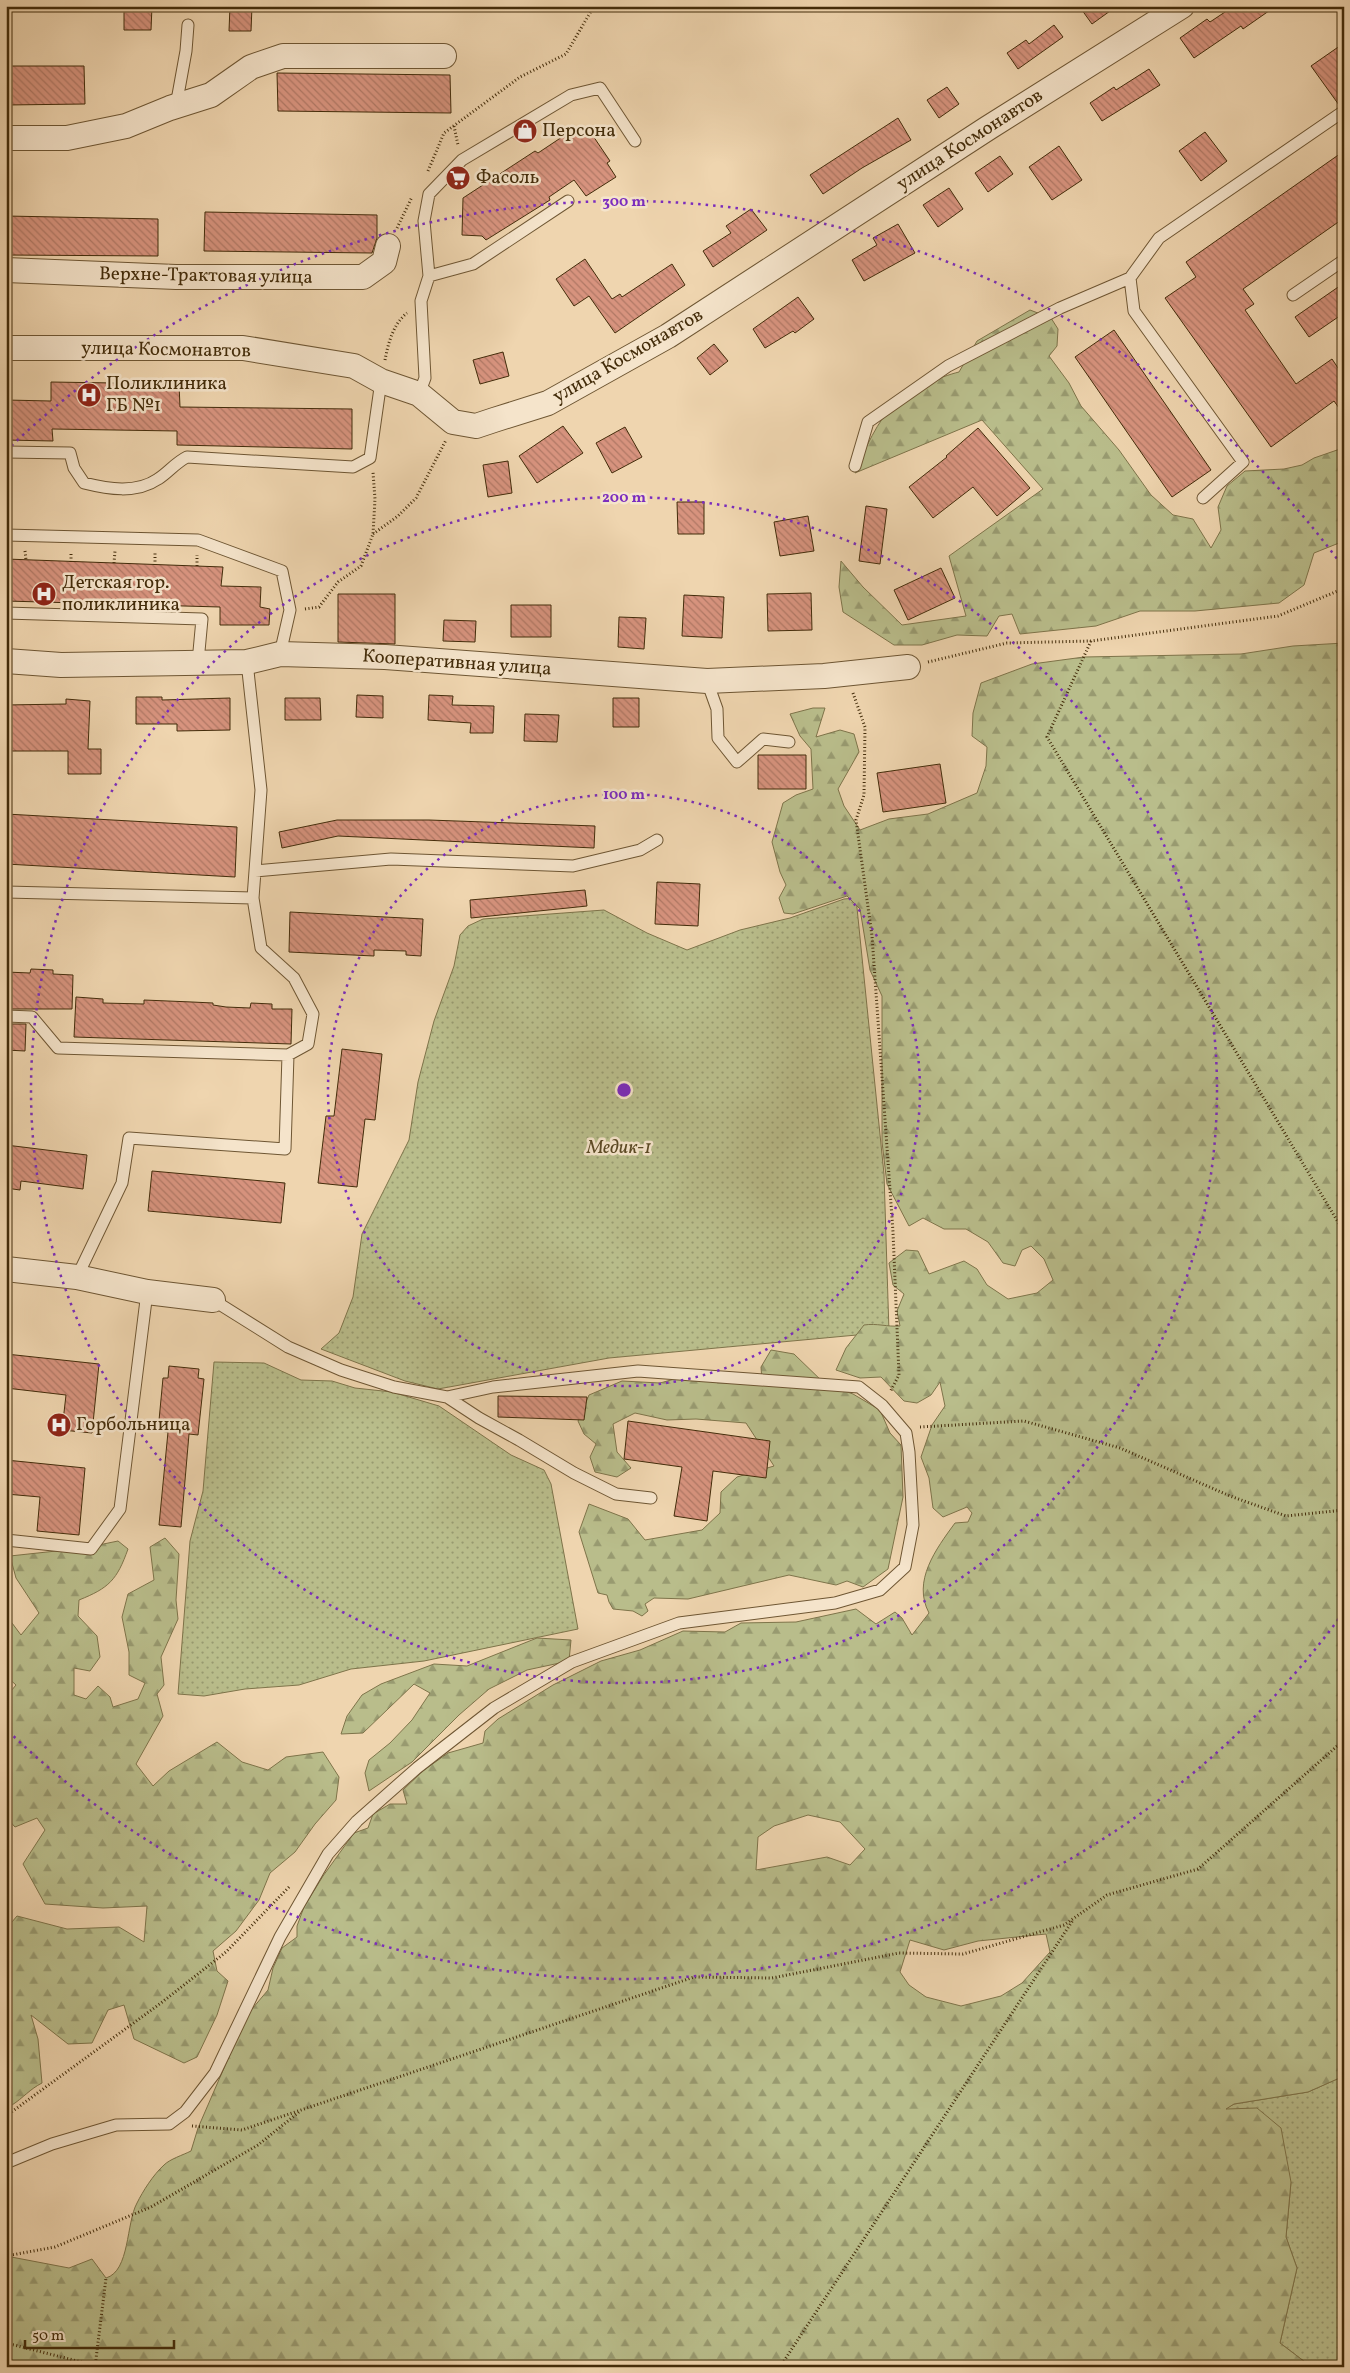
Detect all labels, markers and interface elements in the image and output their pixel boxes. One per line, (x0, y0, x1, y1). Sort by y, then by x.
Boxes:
street label: улица Космонавтов (892, 83, 1048, 197)
shop icon: Персона (512, 118, 538, 144)
place label: Персона (542, 118, 616, 144)
supermarket icon: Фасоль (445, 165, 471, 191)
place label: Фасоль (476, 165, 539, 191)
text: 300 m (602, 192, 646, 213)
street label: Верхне-Трактовая улица (99, 261, 313, 291)
street label: улица Космонавтов (548, 302, 708, 410)
street label: улица Космонавтов (81, 336, 251, 364)
place label: Поликлиника ГБ №1 (106, 371, 227, 419)
hospital icon: Поликлиника ГБ №1 (76, 382, 102, 408)
text: 200 m (602, 488, 646, 509)
place label: Детская гор. поликлиника (62, 570, 180, 618)
hospital icon: Детская гор. поликлиника (31, 581, 57, 607)
street label: Кооперативная улица (361, 643, 553, 683)
text: 100 m (603, 785, 646, 806)
centre of rings (615, 1081, 633, 1099)
park label: Медик-1 (586, 1135, 651, 1161)
hospital icon: Горбольница (46, 1412, 72, 1438)
place label: Горбольница (76, 1412, 190, 1438)
scale bar (25, 2318, 174, 2350)
text: 50 m (32, 2326, 64, 2347)

